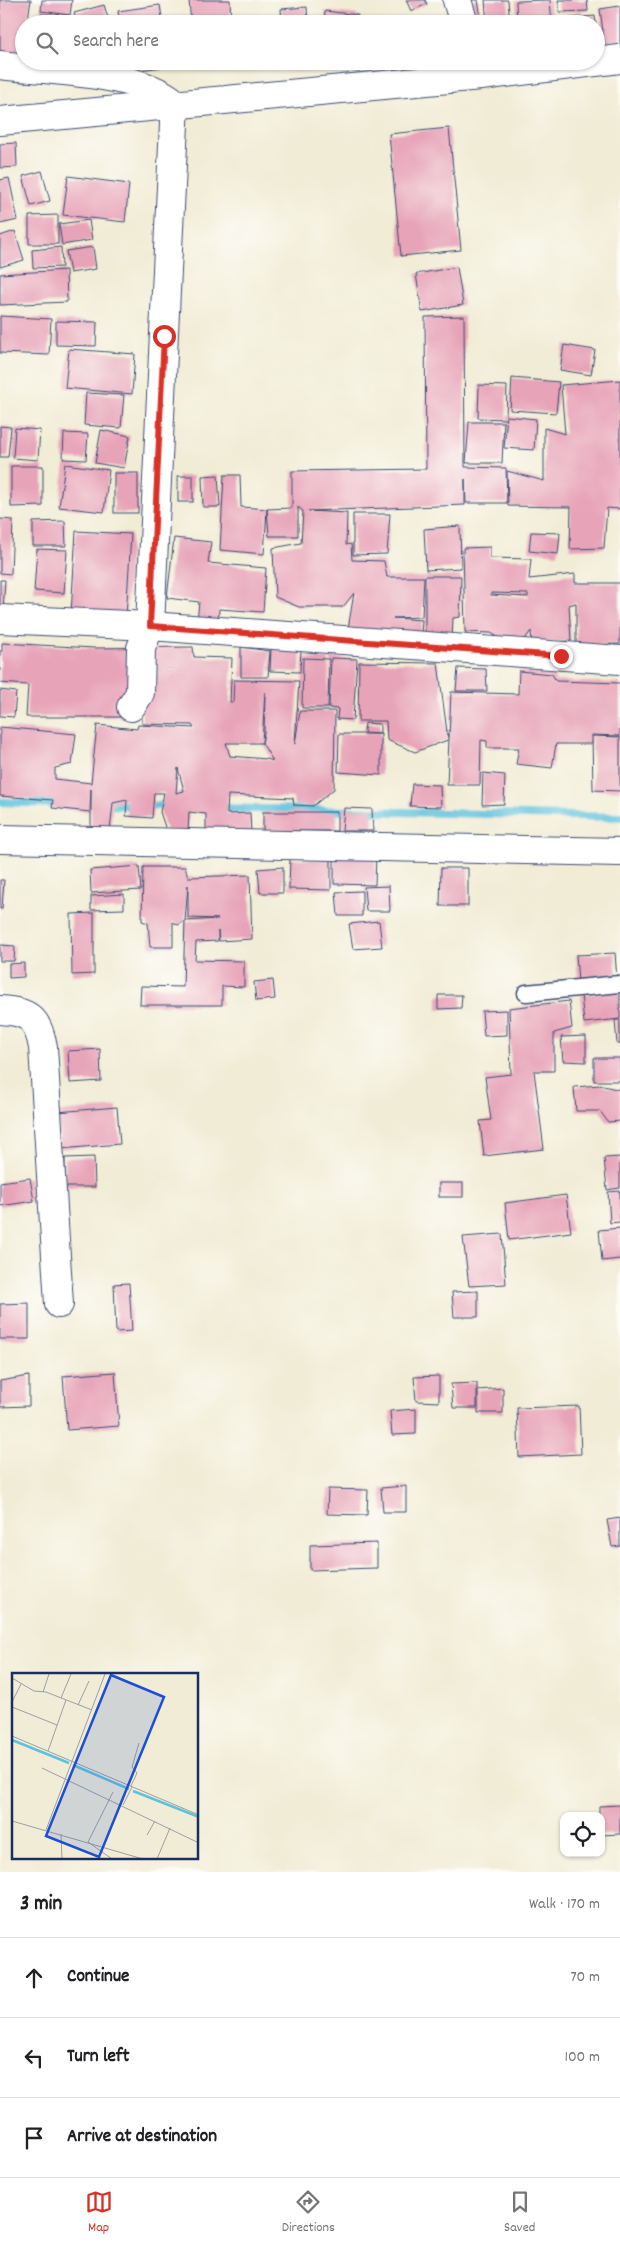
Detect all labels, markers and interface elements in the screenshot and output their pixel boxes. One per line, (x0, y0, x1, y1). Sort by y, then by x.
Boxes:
search box (15, 15, 605, 70)
icon: search (33, 29, 61, 57)
text: Search here (73, 29, 159, 56)
route start (153, 325, 176, 348)
route end (550, 645, 573, 668)
inset map (12, 1673, 199, 1860)
map controls (560, 1812, 605, 1857)
button: locate (560, 1812, 605, 1857)
text: 3 min (20, 1890, 62, 1920)
text: Walk · 170 m (529, 1893, 600, 1916)
icon: ahead (20, 1964, 48, 1992)
text: Continue (67, 1964, 129, 1991)
text: 70 m (570, 1966, 600, 1989)
icon: left (20, 2044, 48, 2072)
text: Turn left (67, 2044, 130, 2071)
text: 100 m (564, 2046, 600, 2069)
icon: arrive (20, 2124, 48, 2152)
text: Arrive at destination (67, 2124, 217, 2151)
tab: Map (85, 2188, 113, 2238)
tab: Directions (282, 2188, 335, 2238)
tab: Saved (504, 2188, 535, 2238)

